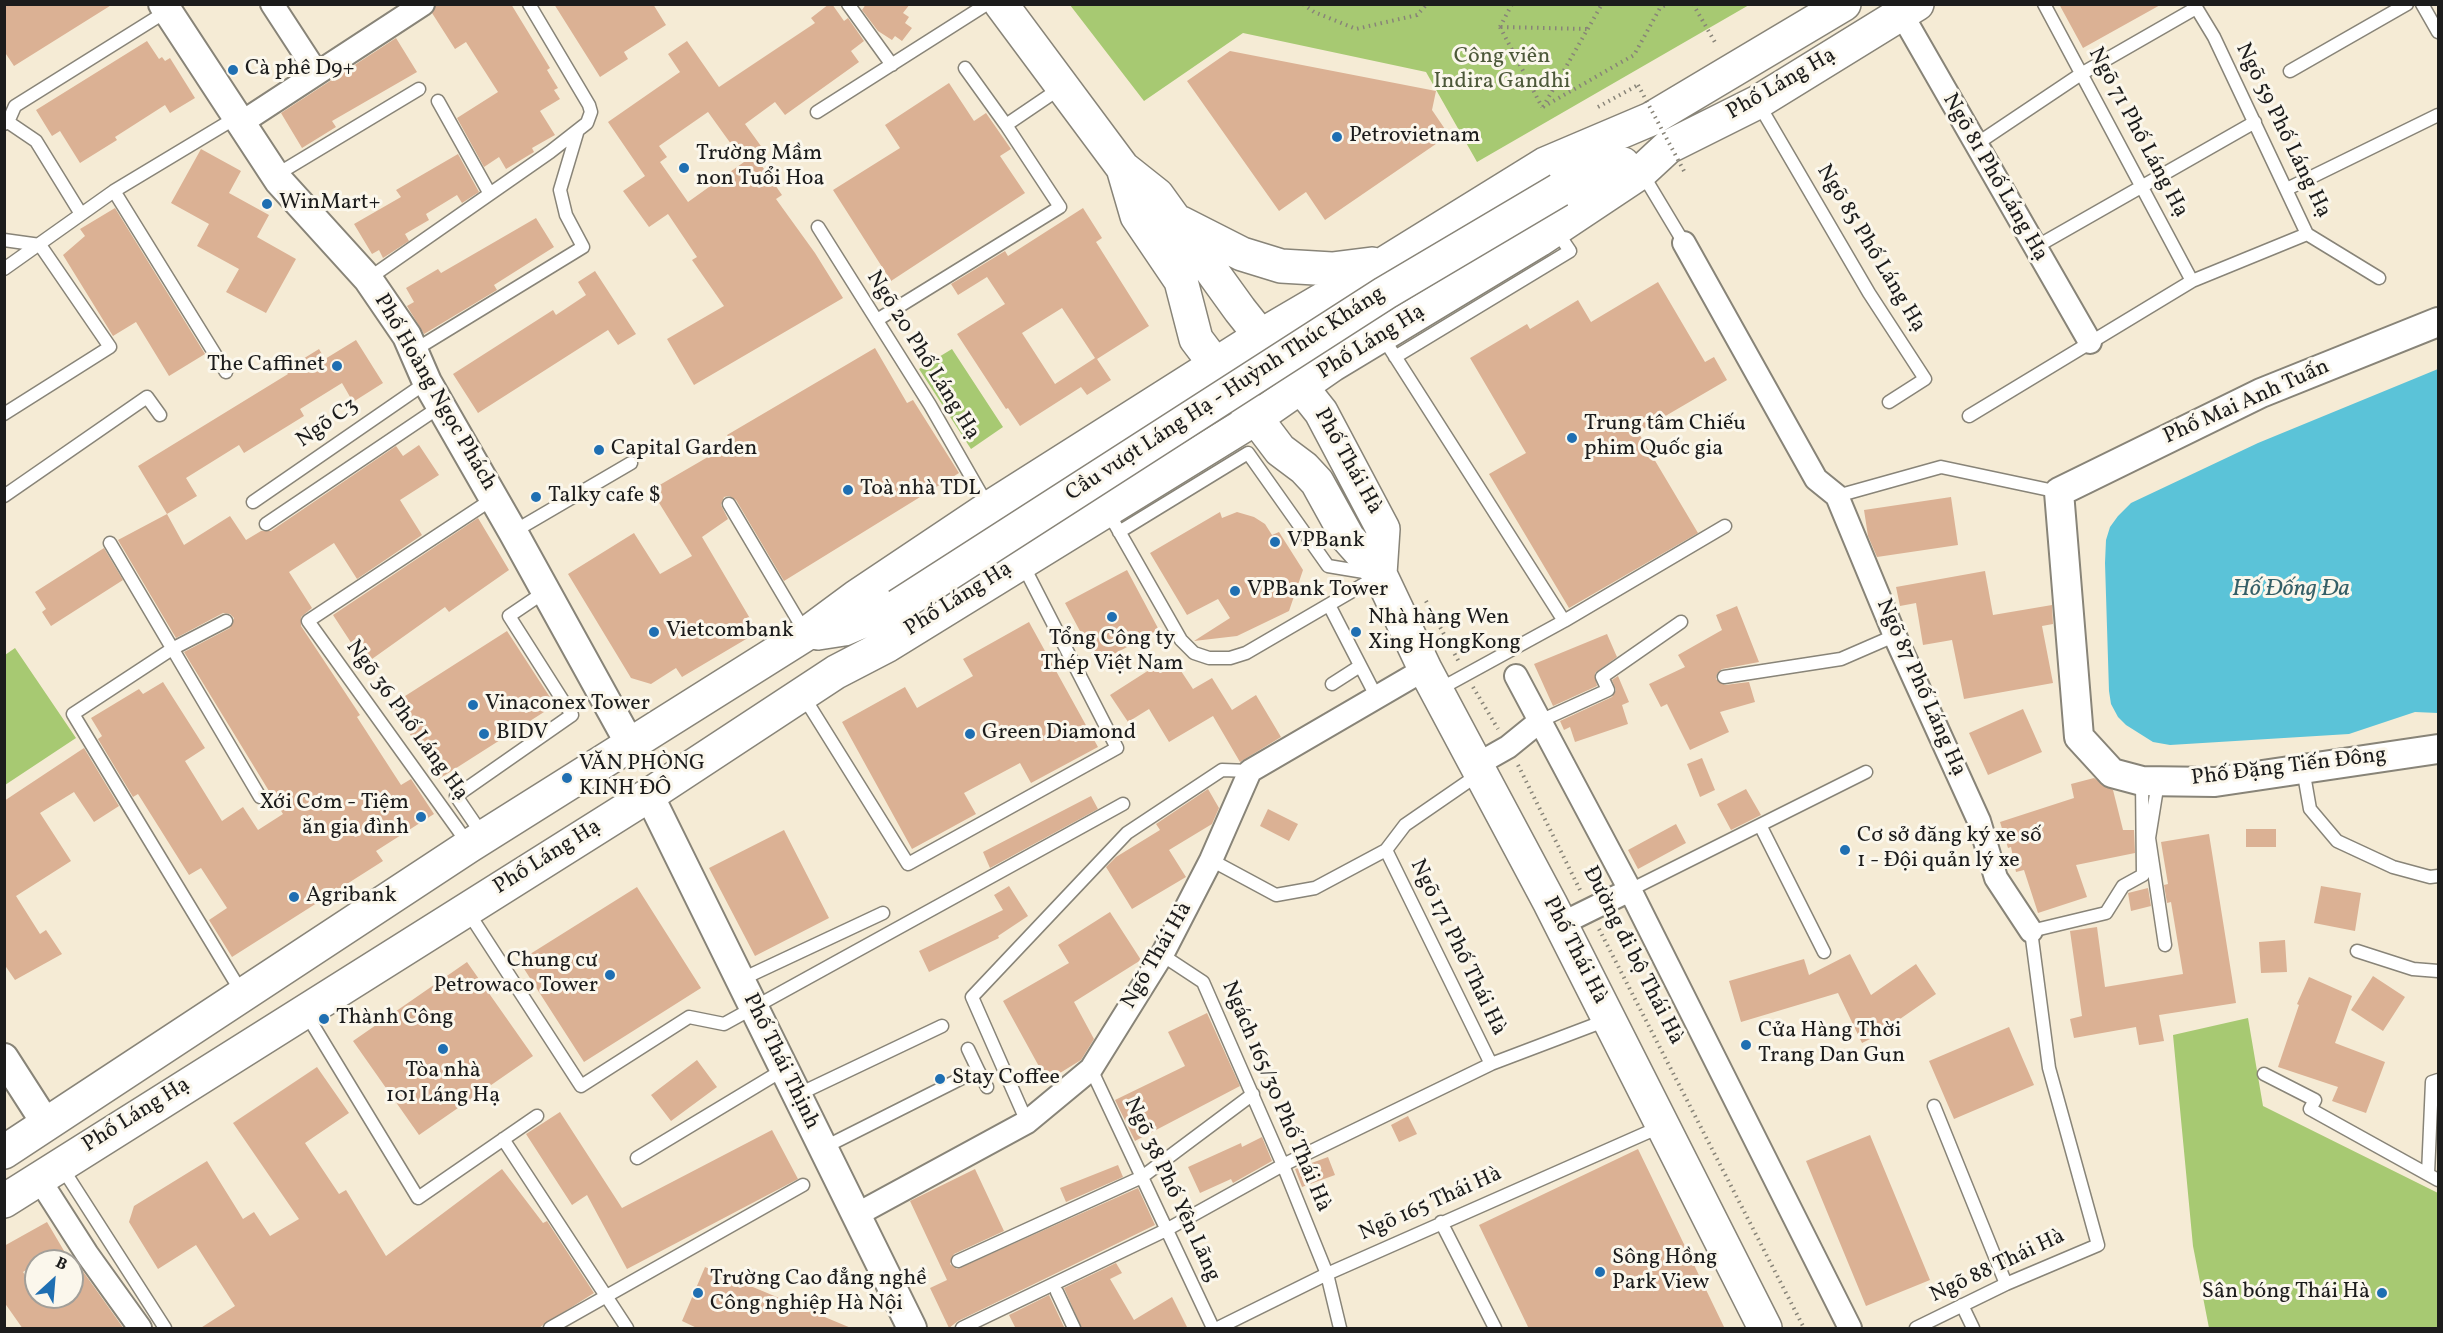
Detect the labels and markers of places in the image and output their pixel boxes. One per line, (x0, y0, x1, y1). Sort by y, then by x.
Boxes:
place label: Cà phê D9+ (245, 57, 355, 83)
marker: Cà phê D9+ (226, 63, 240, 77)
place label: Petrovietnam (1349, 124, 1480, 150)
marker: Petrovietnam (1330, 130, 1344, 144)
place label: Trường Mầm non Tuổi Hoa (696, 142, 825, 194)
marker: Trường Mầm non Tuổi Hoa (677, 161, 691, 175)
place label: WinMart+ (279, 191, 381, 217)
marker: WinMart+ (260, 197, 274, 211)
place label: The Caffinet (207, 353, 325, 379)
marker: The Caffinet (330, 359, 344, 373)
place label: Trung tâm Chiếu phim Quốc gia (1584, 412, 1746, 464)
marker: Trung tâm Chiếu phim Quốc gia (1565, 431, 1579, 445)
place label: Capital Garden (611, 437, 757, 463)
marker: Capital Garden (592, 443, 606, 457)
place label: Toà nhà TDL (860, 477, 981, 503)
marker: Toà nhà TDL (841, 483, 855, 497)
place label: Talky cafe $ (548, 484, 661, 510)
marker: Talky cafe $ (529, 490, 543, 504)
place label: VPBank (1287, 529, 1365, 555)
marker: VPBank (1268, 535, 1282, 549)
place label: VPBank Tower (1247, 578, 1388, 604)
marker: VPBank Tower (1228, 584, 1242, 598)
place label: Nhà hàng Wen Xing HongKong (1368, 606, 1521, 658)
marker: Tổng Công ty Thép Việt Nam (1105, 610, 1119, 624)
place label: Vietcombank (666, 619, 794, 645)
marker: Vietcombank (647, 625, 661, 639)
marker: Nhà hàng Wen Xing HongKong (1349, 625, 1363, 639)
place label: Tổng Công ty Thép Việt Nam (1041, 627, 1183, 678)
place label: Vinaconex Tower (485, 692, 650, 718)
marker: Vinaconex Tower (466, 698, 480, 712)
place label: BIDV (496, 721, 548, 747)
place label: Green Diamond (982, 721, 1136, 747)
marker: BIDV (477, 727, 491, 741)
marker: Green Diamond (963, 727, 977, 741)
place label: VĂN PHÒNG KINH ĐÔ (579, 752, 705, 804)
marker: VĂN PHÒNG KINH ĐÔ (560, 771, 574, 785)
place label: Xới Cơm - Tiệm ăn gia đình (260, 791, 409, 842)
marker: Xới Cơm - Tiệm ăn gia đình (414, 810, 428, 824)
place label: Cơ sở đăng ký xe số 1 - Đội quản lý xe (1857, 824, 2042, 876)
marker: Cơ sở đăng ký xe số 1 - Đội quản lý xe (1838, 843, 1852, 857)
place label: Agribank (306, 884, 397, 910)
marker: Agribank (287, 890, 301, 904)
place label: Chung cư Petrowaco Tower (434, 949, 598, 1000)
marker: Chung cư Petrowaco Tower (603, 968, 617, 982)
place label: Thành Công (336, 1006, 454, 1032)
marker: Thành Công (317, 1012, 331, 1026)
place label: Cửa Hàng Thời Trang Dan Gun (1758, 1019, 1905, 1070)
marker: Cửa Hàng Thời Trang Dan Gun (1739, 1038, 1753, 1052)
marker: Tòa nhà 101 Láng Hạ (436, 1042, 450, 1056)
place label: Tòa nhà 101 Láng Hạ (386, 1059, 500, 1110)
place label: Stay Coffee (952, 1066, 1060, 1092)
marker: Stay Coffee (933, 1072, 947, 1086)
place label: Sông Hồng Park View (1612, 1246, 1717, 1298)
marker: Sông Hồng Park View (1593, 1265, 1607, 1279)
place label: Trường Cao đẳng nghề Công nghiệp Hà Nội (710, 1267, 927, 1318)
place label: Sân bóng Thái Hà (2202, 1280, 2370, 1306)
marker: Trường Cao đẳng nghề Công nghiệp Hà Nội (691, 1286, 705, 1300)
marker: Sân bóng Thái Hà (2375, 1286, 2389, 1300)

